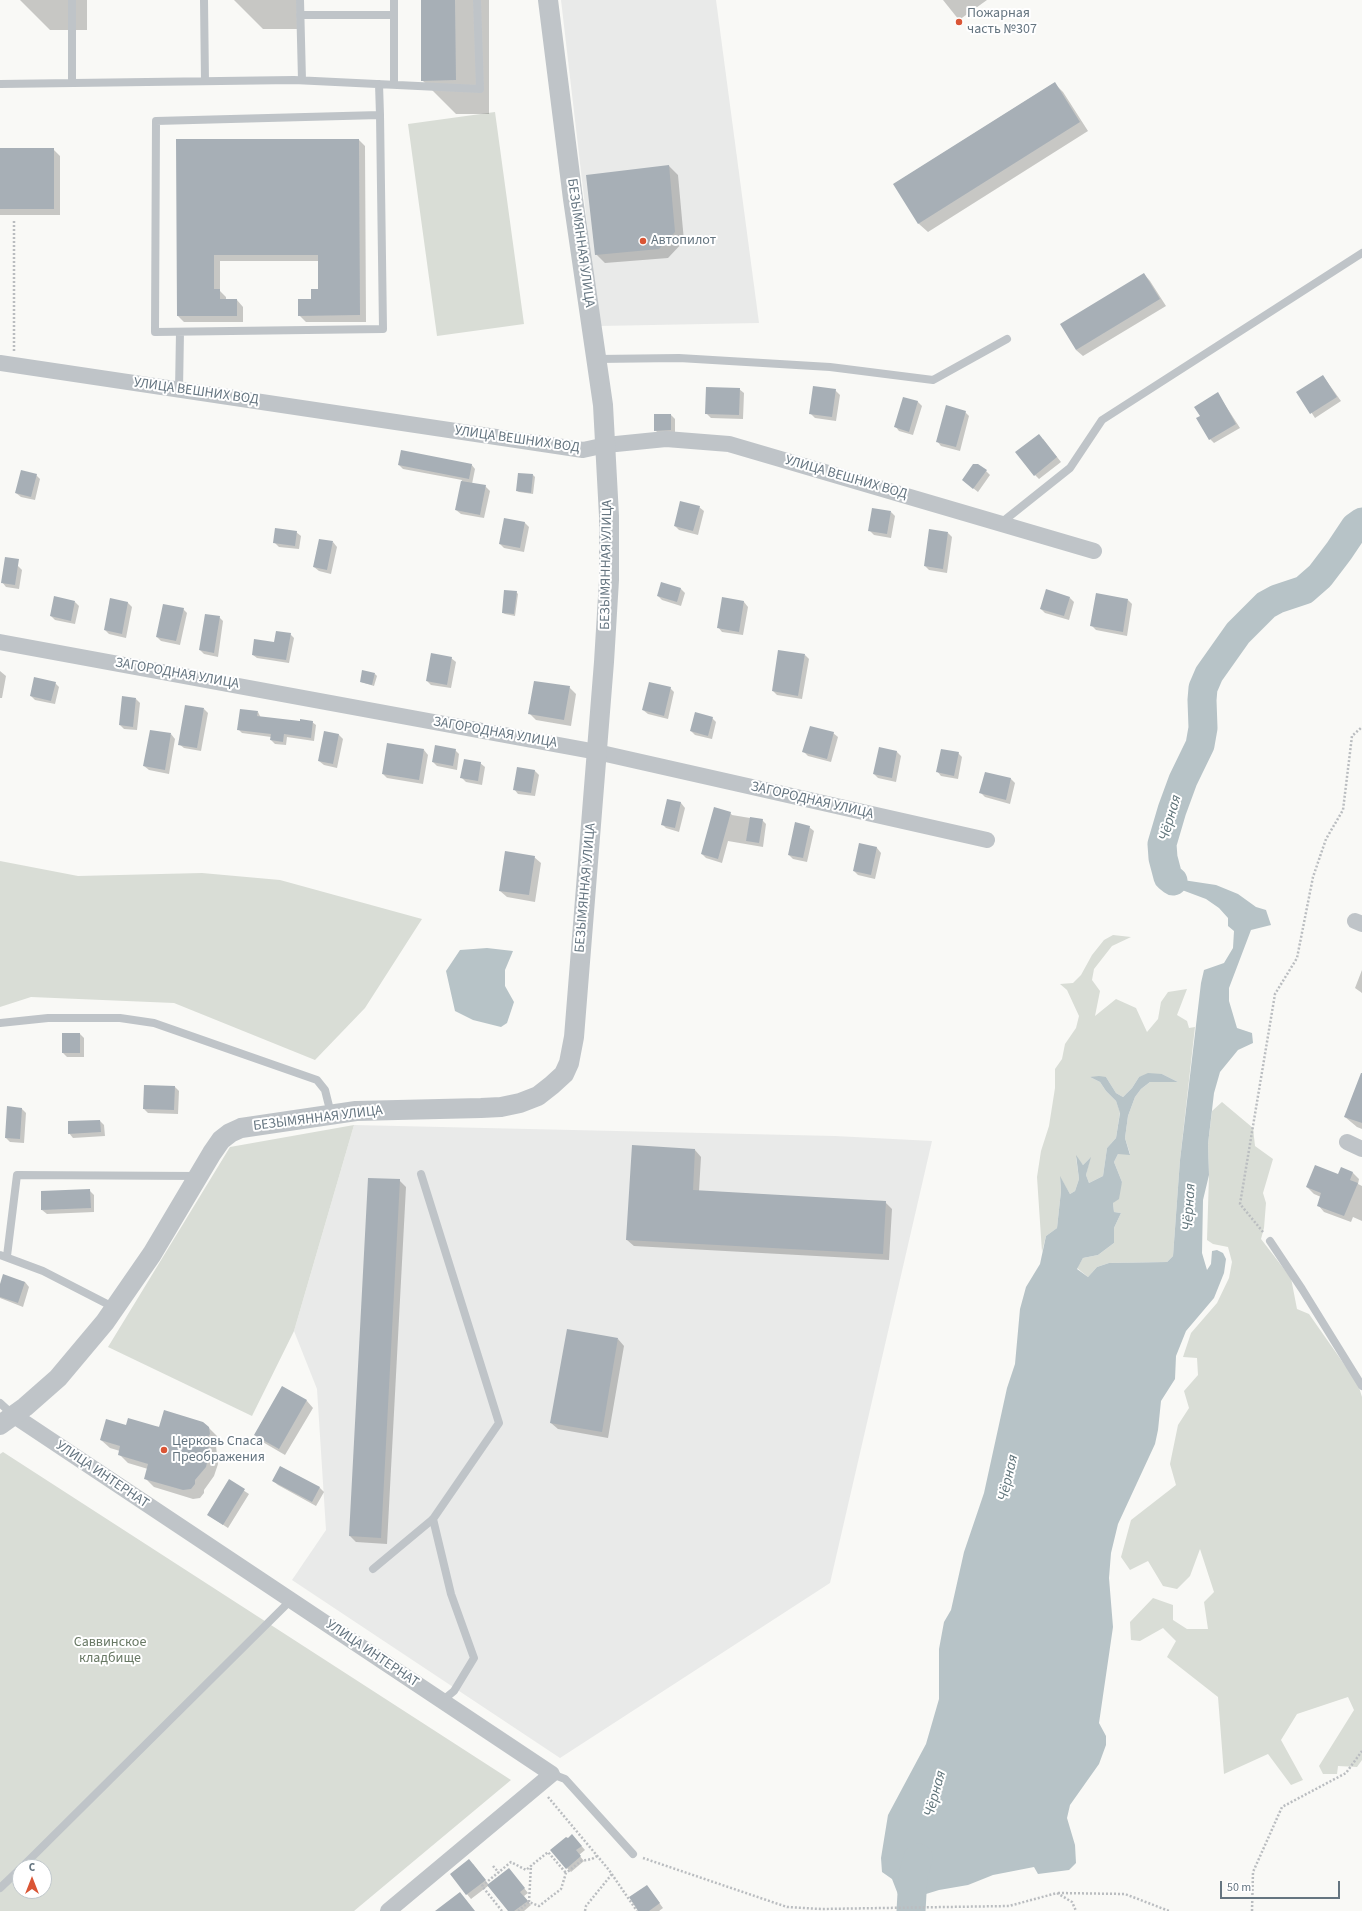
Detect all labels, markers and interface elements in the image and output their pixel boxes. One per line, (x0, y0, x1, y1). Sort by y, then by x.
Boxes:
place label: Пожарная часть №307 (967, 6, 1037, 38)
marker: Пожарная часть №307 (954, 17, 964, 27)
street label: БЕЗЫМЯННАЯ УЛИЦА (563, 177, 597, 309)
place label: Автопилот (651, 233, 716, 249)
marker: Автопилот (638, 236, 648, 246)
street label: УЛИЦА ВЕШНИХ ВОД (132, 375, 260, 409)
street label: УЛИЦА ВЕШНИХ ВОД (453, 423, 581, 457)
street label: УЛИЦА ВЕШНИХ ВОД (783, 453, 909, 503)
street label: БЕЗЫМЯННАЯ УЛИЦА (597, 500, 617, 630)
street label: ЗАГОРОДНАЯ УЛИЦА (114, 655, 240, 693)
street label: ЗАГОРОДНАЯ УЛИЦА (432, 714, 558, 752)
street label: ЗАГОРОДНАЯ УЛИЦА (749, 779, 875, 823)
water label: Чёрная (1156, 793, 1186, 843)
street label: БЕЗЫМЯННАЯ УЛИЦА (572, 822, 600, 954)
street label: БЕЗЫМЯННАЯ УЛИЦА (252, 1103, 384, 1135)
water label: Чёрная (1180, 1183, 1200, 1231)
place label: Церковь Спаса Преображения (172, 1434, 265, 1466)
street label: УЛИЦА ИНТЕРНАТ (52, 1438, 152, 1512)
marker: Церковь Спаса Преображения (159, 1445, 169, 1455)
water label: Чёрная (995, 1453, 1023, 1503)
street label: УЛИЦА ИНТЕРНАТ (322, 1617, 422, 1691)
park label: Саввинское кладбище (74, 1635, 146, 1668)
water label: Чёрная (921, 1769, 951, 1819)
north arrow (12, 1859, 52, 1899)
text: С (29, 1860, 35, 1875)
scale bar (1222, 1873, 1342, 1899)
text: 50 m (1227, 1879, 1251, 1896)

